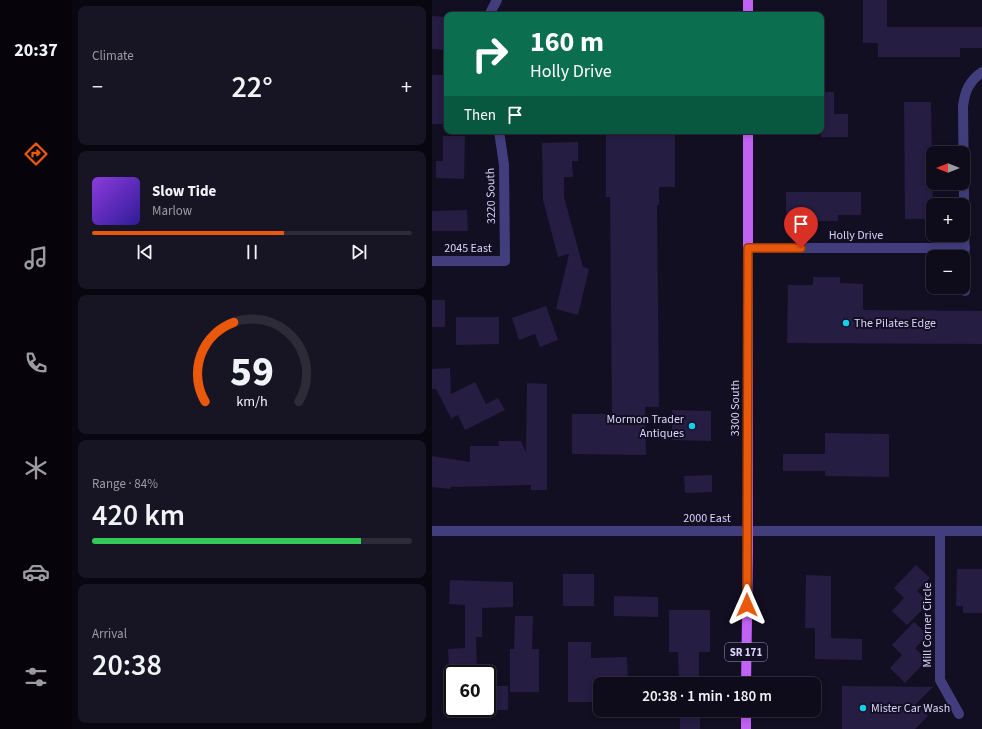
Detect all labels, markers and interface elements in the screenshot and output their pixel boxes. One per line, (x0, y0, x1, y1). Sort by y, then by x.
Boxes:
text: 160 m (530, 22, 604, 62)
icon: right (464, 28, 516, 80)
text: 20:37 (14, 38, 58, 63)
text: Climate (92, 47, 134, 65)
text: Holly Drive (530, 59, 612, 84)
text: 22° (231, 66, 273, 109)
text: − (92, 71, 103, 103)
text: + (401, 71, 412, 103)
icon: arrive (504, 104, 526, 126)
text: Then (464, 105, 496, 126)
icon: directions (22, 140, 50, 168)
north arrow (926, 146, 970, 190)
map controls (926, 146, 970, 294)
street label: 3220 South (482, 168, 500, 224)
text: Slow Tide (152, 181, 216, 202)
button: + (926, 198, 970, 242)
text: Marlow (152, 202, 192, 220)
pin (784, 207, 818, 248)
icon: arrive (790, 213, 812, 235)
street label: Holly Drive (829, 227, 883, 244)
street label: 2045 East (444, 240, 492, 257)
icon: previous (134, 241, 156, 263)
icon: pause (241, 241, 263, 263)
icon: next (348, 241, 370, 263)
icon: music (22, 244, 50, 272)
button: − (926, 250, 970, 294)
place label: The Pilates Edge (854, 315, 936, 332)
marker: The Pilates Edge (841, 318, 851, 328)
text: 59 (230, 342, 274, 402)
icon: phone (22, 349, 50, 377)
street label: 3300 South (727, 380, 744, 436)
text: km/h (236, 391, 268, 412)
place label: Mormon Trader Antiques (607, 411, 685, 442)
marker: Mormon Trader Antiques (687, 421, 697, 431)
icon: climate (22, 454, 50, 482)
text: Range · 84% (92, 475, 158, 493)
text: 420 km (92, 494, 185, 537)
street label: 2000 East (683, 510, 731, 527)
icon: car (22, 558, 50, 586)
street label: Mill Corner Circle (919, 582, 936, 668)
position arrow (726, 584, 768, 626)
text: Arrival (92, 625, 127, 643)
road number: SR 171 (725, 643, 767, 661)
text: 20:38 (92, 644, 162, 687)
icon: filters (22, 663, 50, 691)
speed limit sign: 60 (444, 665, 496, 717)
text: 20:38 · 1 min · 180 m (642, 686, 772, 707)
place label: Mister Car Wash (871, 700, 950, 717)
marker: Mister Car Wash (858, 703, 868, 713)

